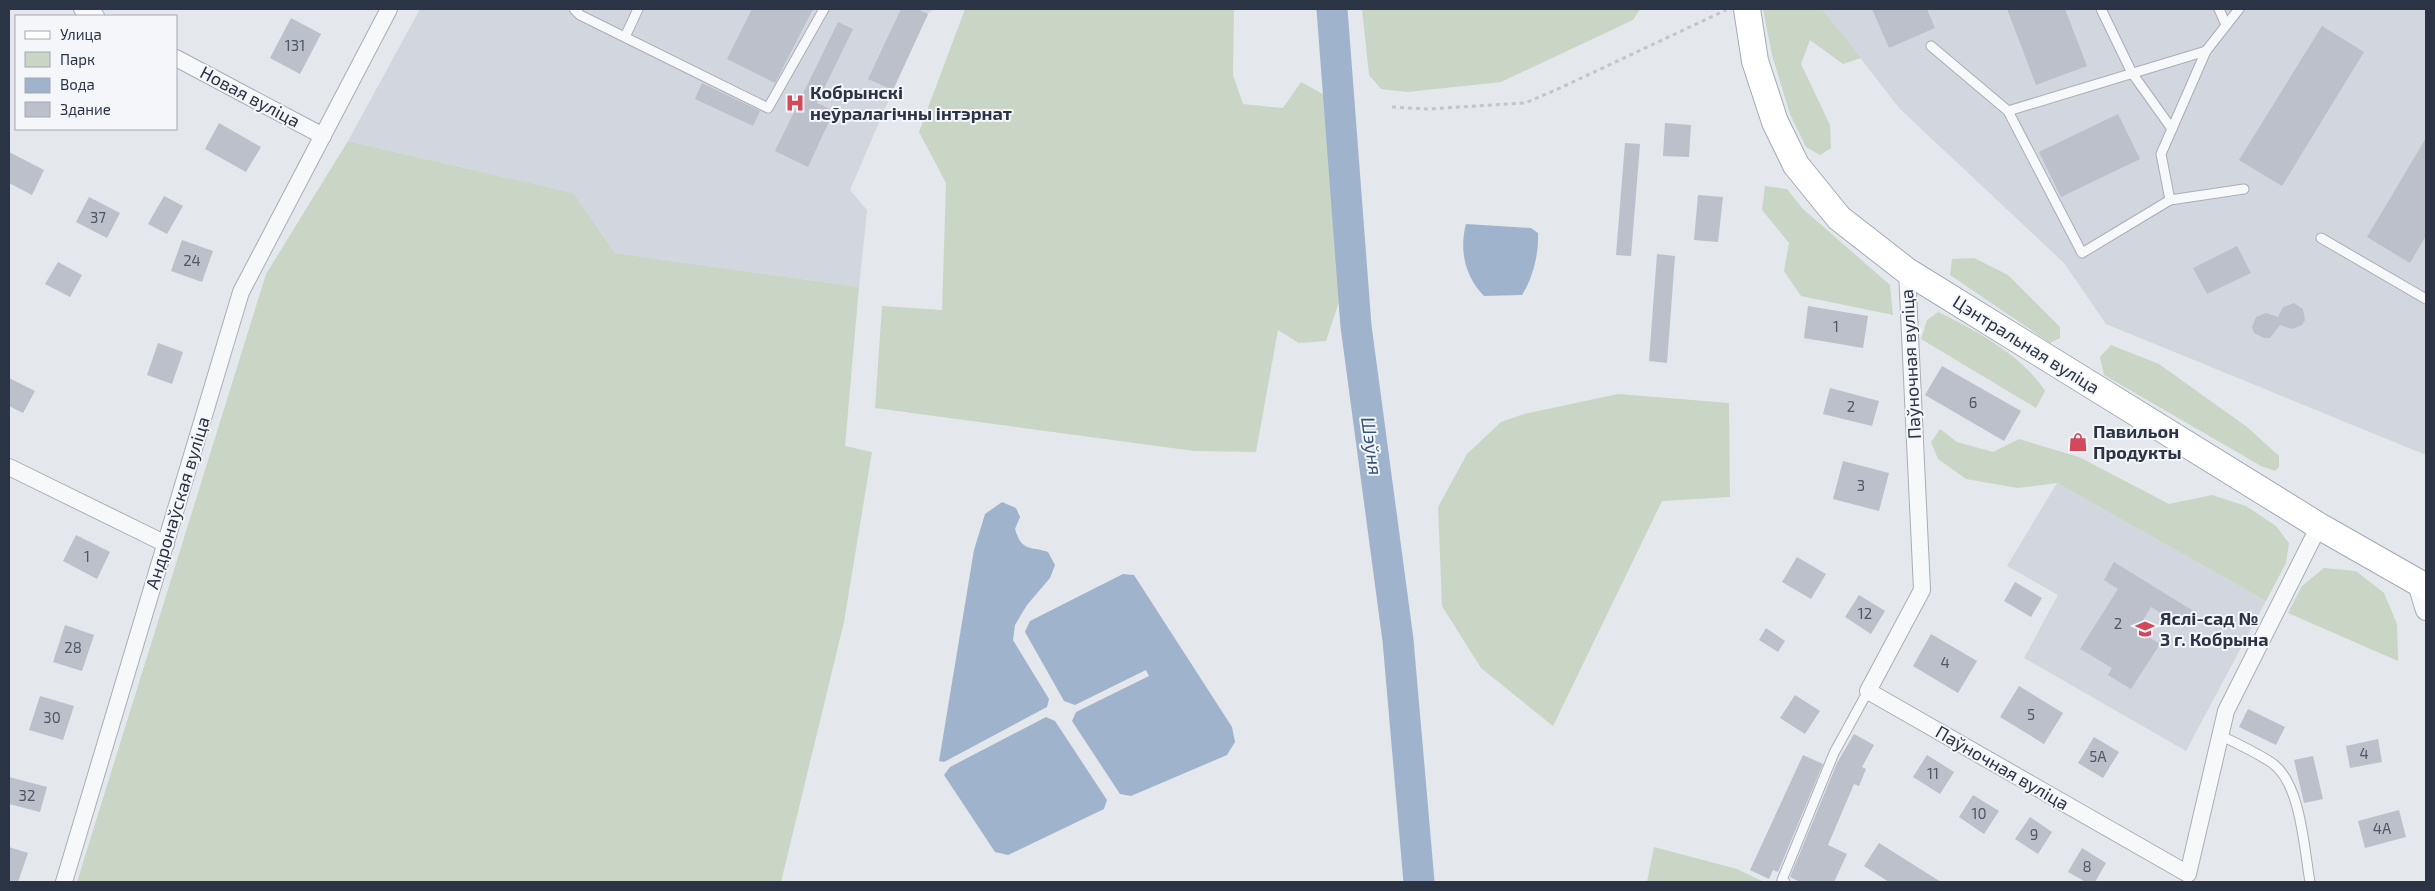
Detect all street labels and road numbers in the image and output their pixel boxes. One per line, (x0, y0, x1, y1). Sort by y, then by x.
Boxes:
street label: Новая вуліца (197, 61, 304, 132)
street label: Паўночная вуліца (1895, 288, 1925, 440)
street label: Цэнтральная вуліца (1949, 290, 2104, 398)
street label: Андронаўская вуліца (140, 414, 214, 592)
street label: Паўночная вуліца (1932, 720, 2073, 814)

